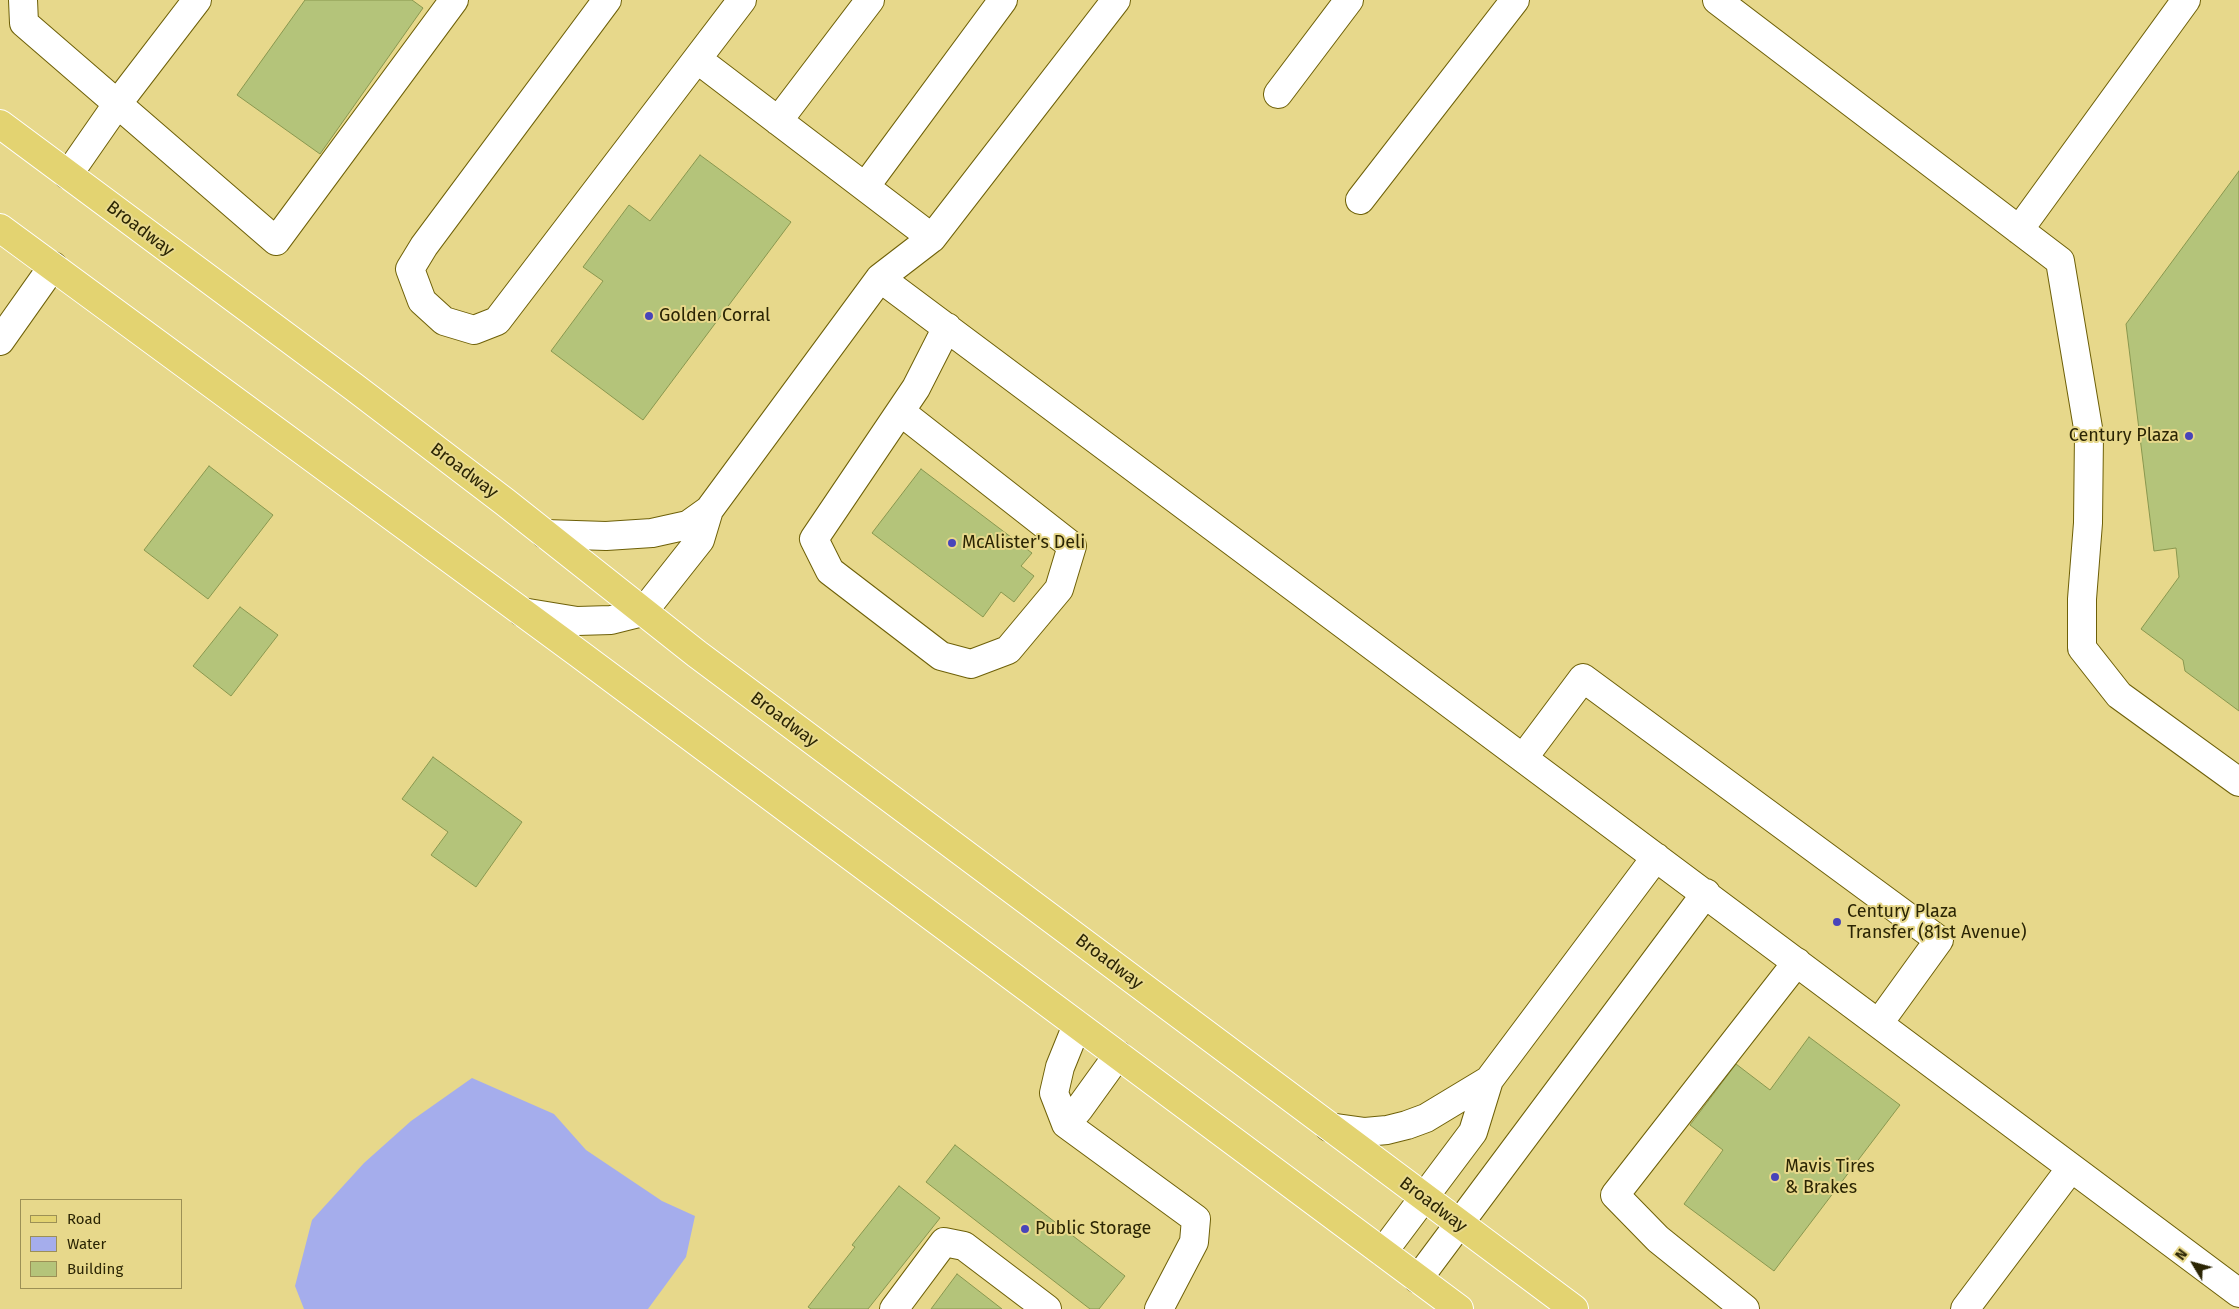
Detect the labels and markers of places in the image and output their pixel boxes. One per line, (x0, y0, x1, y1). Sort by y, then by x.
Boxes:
place label: Golden Corral (659, 305, 770, 327)
marker: Golden Corral (643, 310, 655, 322)
place label: Century Plaza (2069, 425, 2179, 447)
marker: Century Plaza (2183, 430, 2195, 442)
place label: McAlister's Deli (962, 532, 1085, 554)
marker: McAlister's Deli (946, 537, 958, 549)
place label: Century Plaza Transfer (81st Avenue) (1847, 901, 2026, 944)
marker: Century Plaza Transfer (81st Avenue) (1831, 916, 1843, 928)
place label: Mavis Tires & Brakes (1785, 1156, 1875, 1198)
marker: Mavis Tires & Brakes (1769, 1171, 1781, 1183)
place label: Public Storage (1035, 1218, 1151, 1240)
marker: Public Storage (1019, 1223, 1031, 1235)

